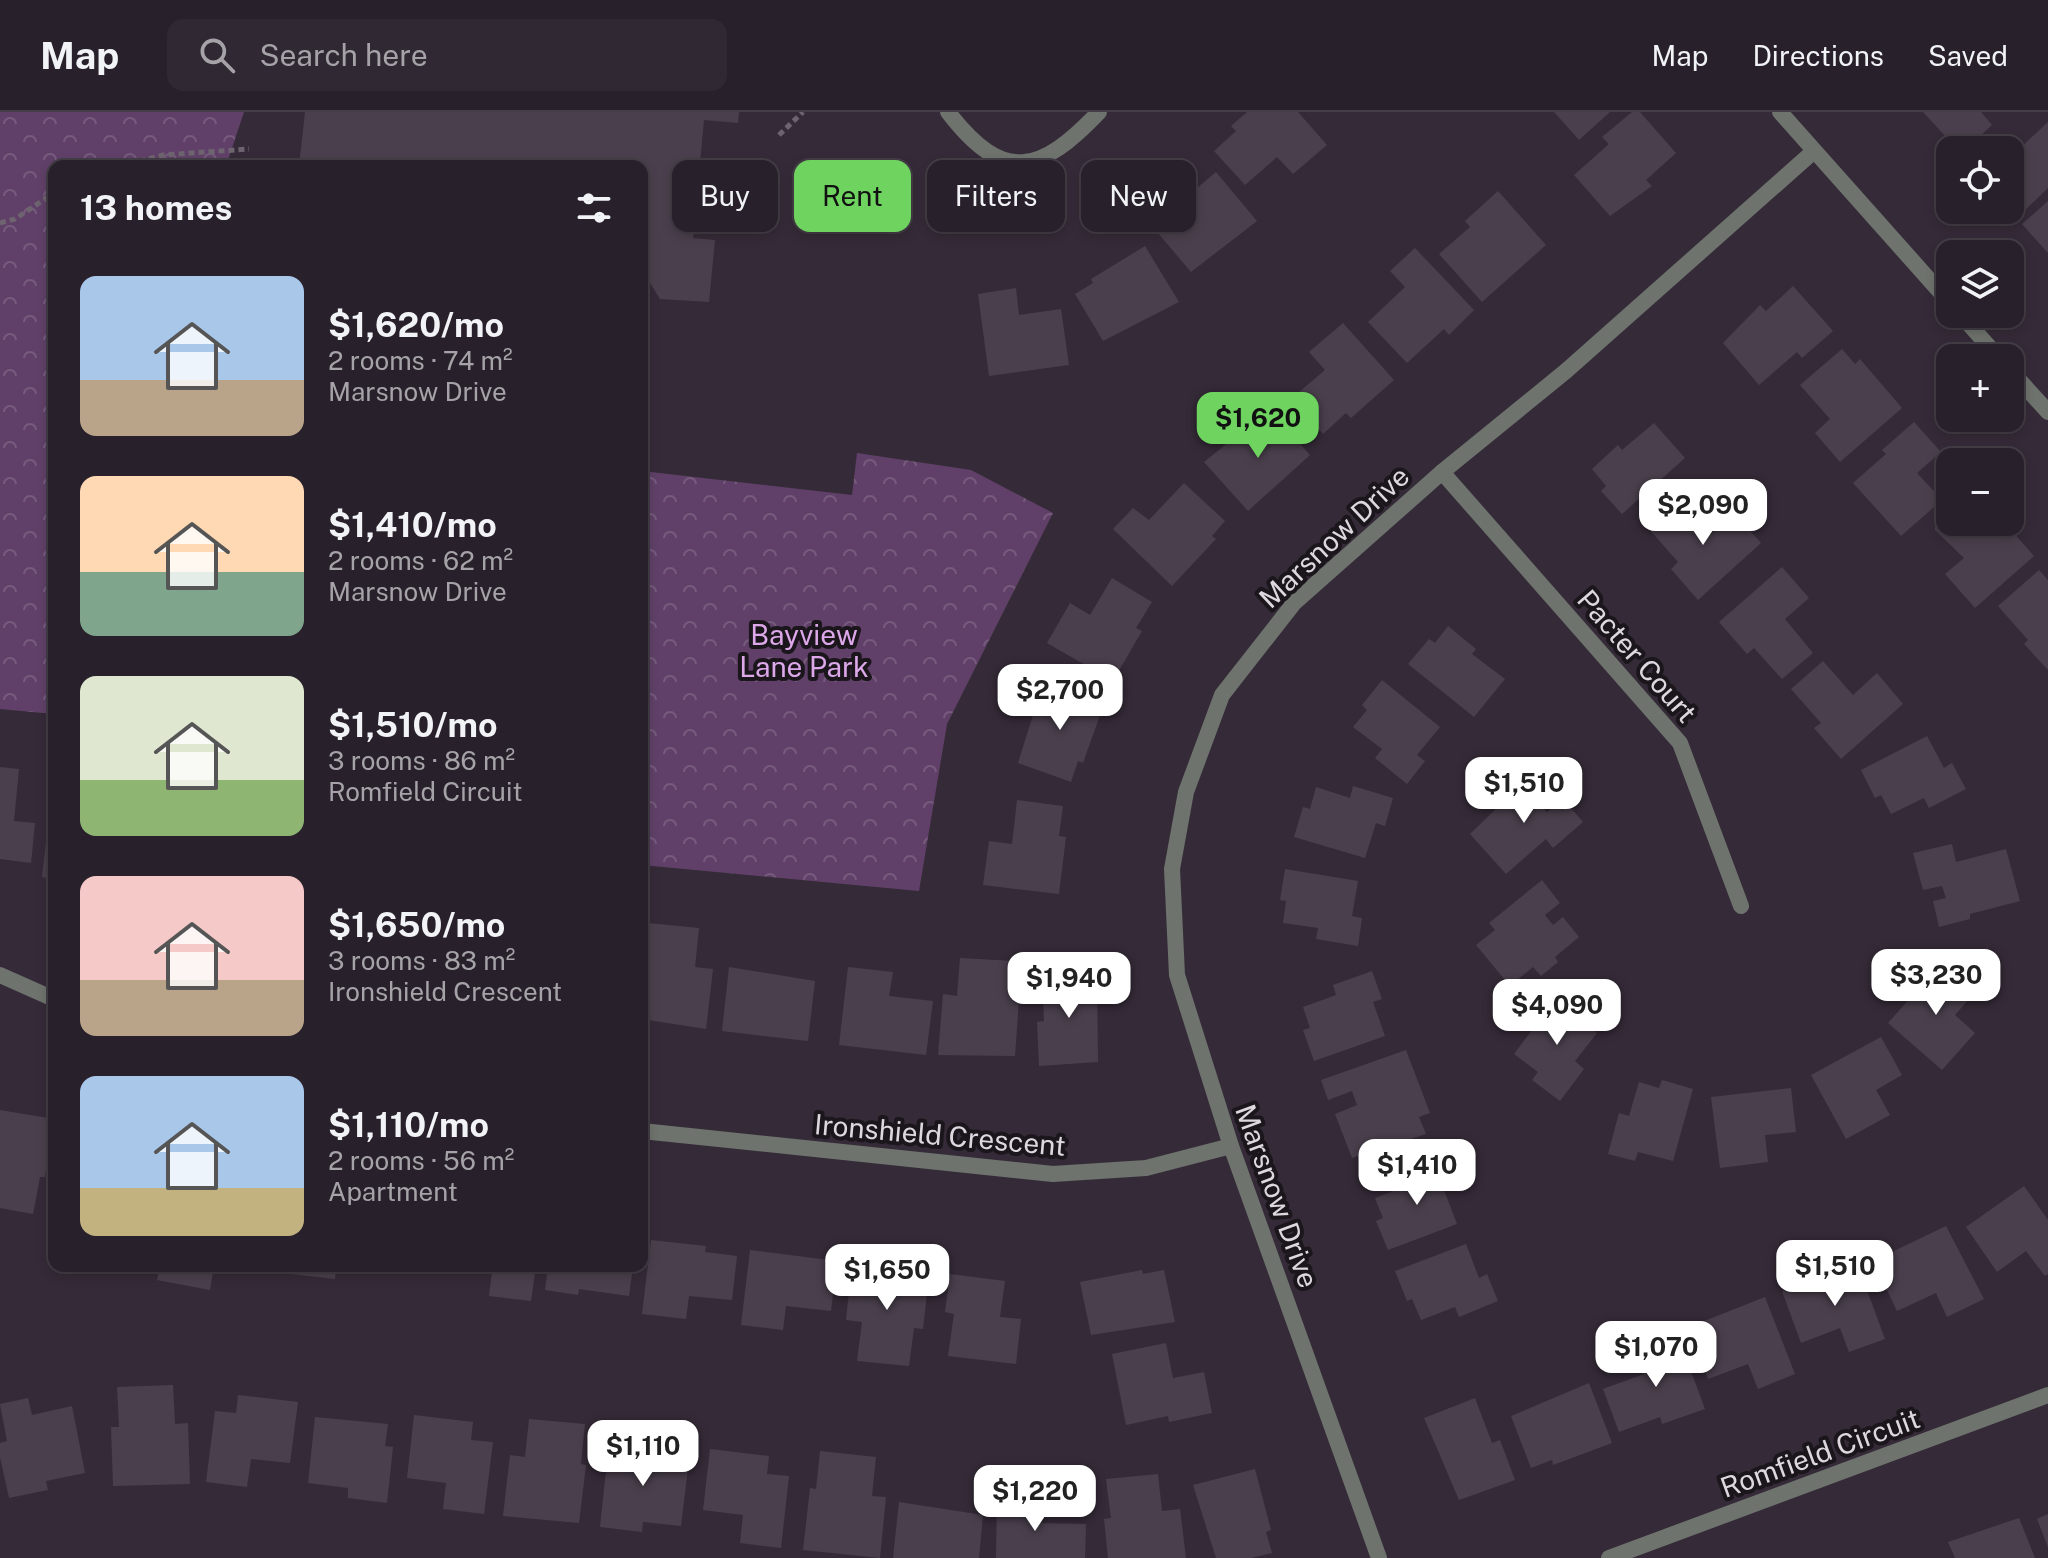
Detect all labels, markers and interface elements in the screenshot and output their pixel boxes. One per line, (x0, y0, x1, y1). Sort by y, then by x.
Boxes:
search box (167, 19, 727, 91)
text: Map (40, 33, 119, 78)
icon: search (195, 33, 239, 77)
text: Search here (259, 37, 428, 73)
text: Map (1652, 39, 1708, 72)
text: Directions (1752, 39, 1884, 72)
text: Saved (1928, 39, 2008, 72)
map controls (1936, 136, 2024, 536)
button: locate (1936, 136, 2024, 224)
chip: Buy (672, 160, 778, 232)
chip: Rent (794, 160, 911, 232)
chip: Filters (927, 160, 1065, 232)
chip: New (1081, 160, 1196, 232)
icon: filters (572, 186, 616, 230)
text: 13 homes (80, 188, 232, 228)
button: layers (1936, 240, 2024, 328)
text: $1,620/mo (328, 305, 504, 345)
icon: home (144, 308, 240, 404)
button: + (1936, 344, 2024, 432)
text: 2 rooms · 74 m² (328, 345, 513, 376)
text: Marsnow Drive (328, 376, 507, 407)
pin: $1,620 (1193, 392, 1323, 460)
text: $1,620 (1215, 402, 1301, 433)
button: − (1936, 448, 2024, 536)
street label: Marsnow Drive (1252, 459, 1415, 614)
pin: $2,090 (1638, 479, 1768, 547)
text: $2,090 (1657, 489, 1749, 520)
text: $1,410/mo (328, 505, 497, 545)
icon: home (144, 508, 240, 604)
text: 2 rooms · 62 m² (328, 545, 513, 576)
text: Marsnow Drive (328, 576, 507, 607)
street label: Pacter Court (1571, 583, 1704, 729)
park label: Bayview Lane Park (739, 618, 869, 683)
pin: $2,700 (995, 664, 1125, 732)
text: $2,700 (1016, 674, 1104, 705)
text: $1,510/mo (328, 705, 498, 745)
icon: home (144, 708, 240, 804)
text: 3 rooms · 86 m² (328, 745, 515, 776)
pin: $1,510 (1459, 757, 1589, 825)
text: $1,510 (1483, 767, 1565, 798)
text: Romfield Circuit (328, 776, 523, 807)
text: $1,650/mo (328, 905, 505, 945)
icon: home (144, 908, 240, 1004)
text: 3 rooms · 83 m² (328, 945, 515, 976)
pin: $3,230 (1871, 949, 2001, 1017)
pin: $1,940 (1004, 952, 1134, 1020)
text: $3,230 (1889, 959, 1983, 990)
text: $1,940 (1026, 962, 1112, 993)
text: Ironshield Crescent (328, 976, 562, 1007)
pin: $4,090 (1492, 979, 1622, 1047)
text: $4,090 (1511, 989, 1603, 1020)
street label: Marsnow Drive (1229, 1100, 1326, 1292)
text: $1,110/mo (328, 1105, 489, 1145)
street label: Ironshield Crescent (813, 1107, 1067, 1162)
icon: home (144, 1108, 240, 1204)
pin: $1,410 (1352, 1139, 1482, 1207)
text: 2 rooms · 56 m² (328, 1145, 514, 1176)
text: $1,410 (1377, 1149, 1457, 1180)
text: Apartment (328, 1176, 458, 1207)
pin: $1,510 (1770, 1240, 1900, 1308)
pin: $1,650 (822, 1244, 952, 1312)
text: $1,510 (1794, 1250, 1876, 1281)
text: $1,650 (843, 1254, 931, 1285)
pin: $1,070 (1591, 1321, 1721, 1389)
text: $1,070 (1613, 1331, 1699, 1362)
street label: Romfield Circuit (1716, 1401, 1924, 1504)
pin: $1,110 (578, 1420, 708, 1488)
text: $1,110 (605, 1430, 681, 1461)
pin: $1,220 (970, 1465, 1100, 1533)
text: $1,220 (992, 1475, 1078, 1506)

